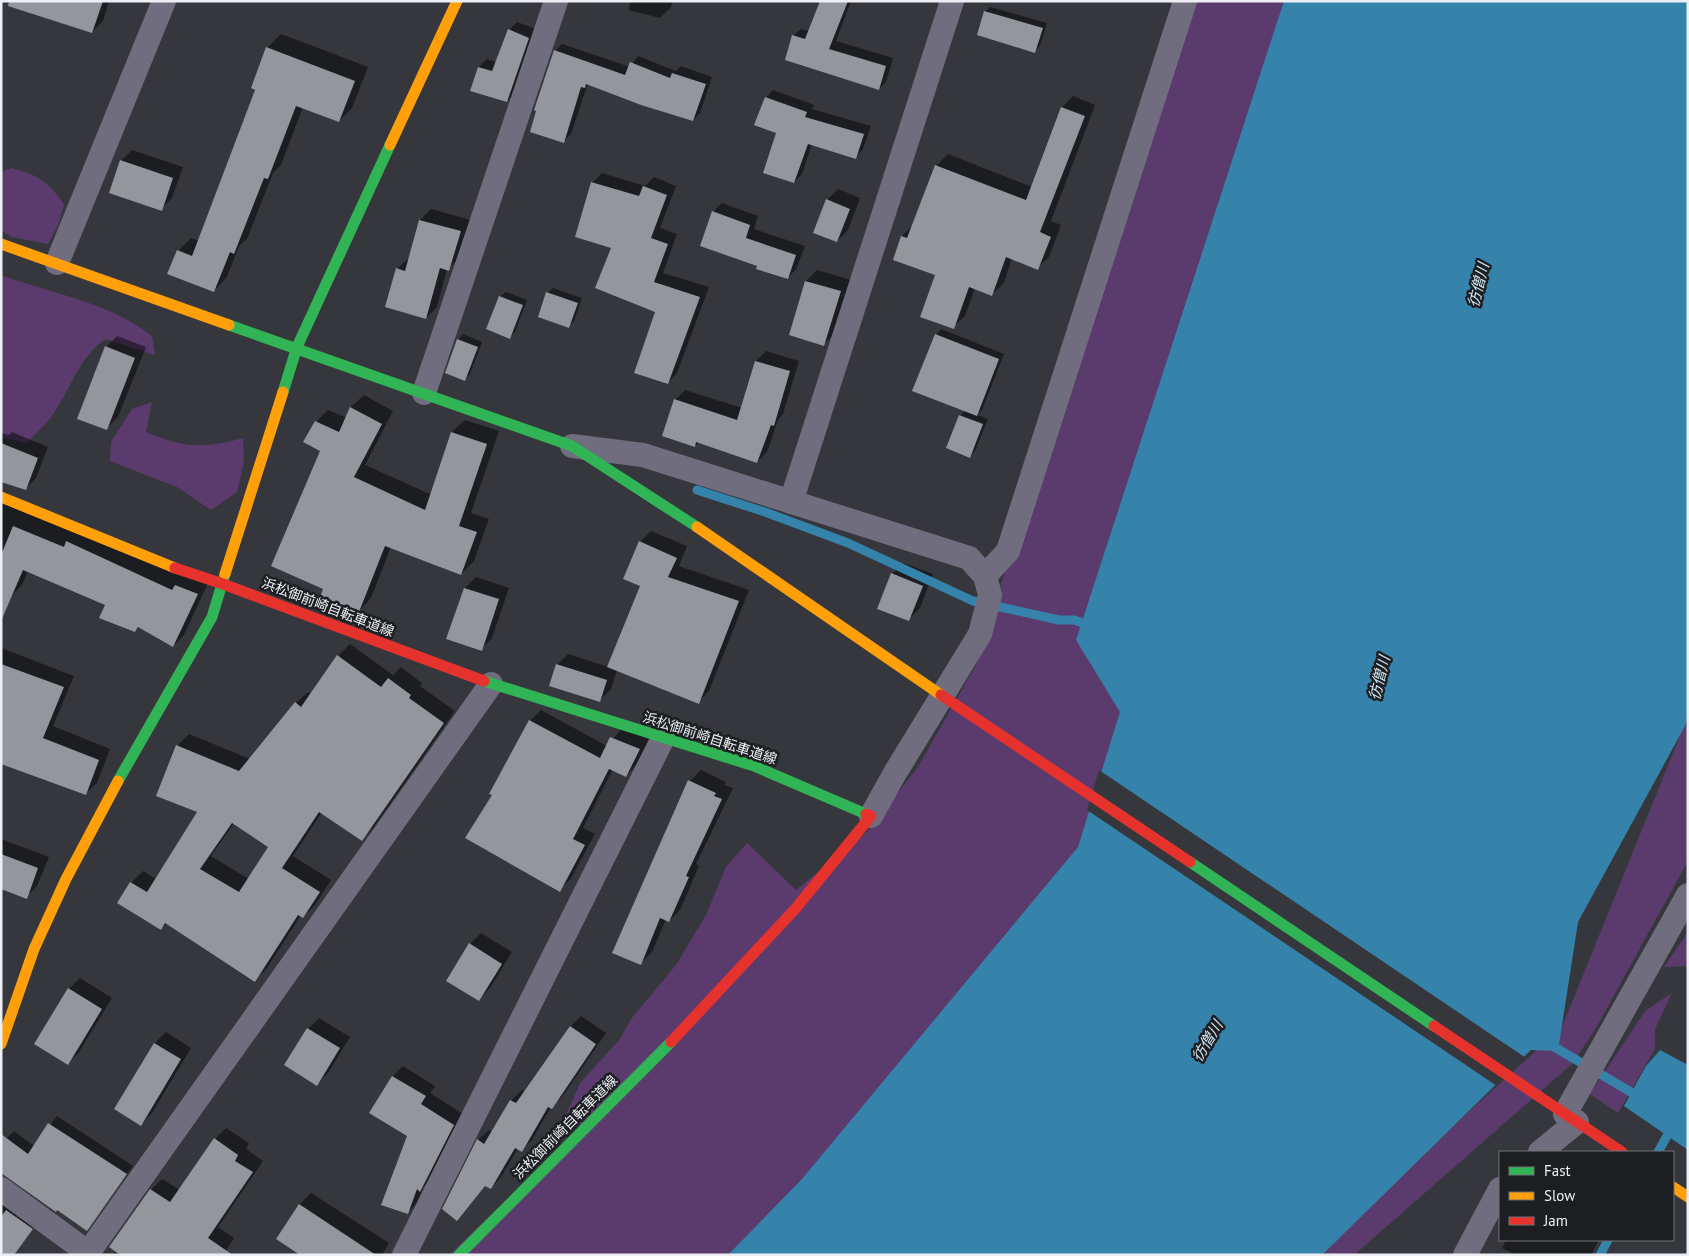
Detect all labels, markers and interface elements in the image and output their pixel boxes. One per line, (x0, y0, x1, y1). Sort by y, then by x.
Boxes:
water label: 彷僧川 (1463, 259, 1493, 309)
street label: 浜松御前崎自転車道線 (259, 574, 397, 640)
water label: 彷僧川 (1364, 652, 1394, 702)
street label: 浜松御前崎自転車道線 (641, 708, 779, 768)
water label: 彷僧川 (1187, 1015, 1228, 1065)
street label: 浜松御前崎自転車道線 (509, 1071, 621, 1183)
legend (1499, 1151, 1674, 1241)
text: Fast (1544, 1161, 1571, 1180)
text: Slow (1544, 1186, 1575, 1205)
text: Jam (1543, 1211, 1568, 1230)

